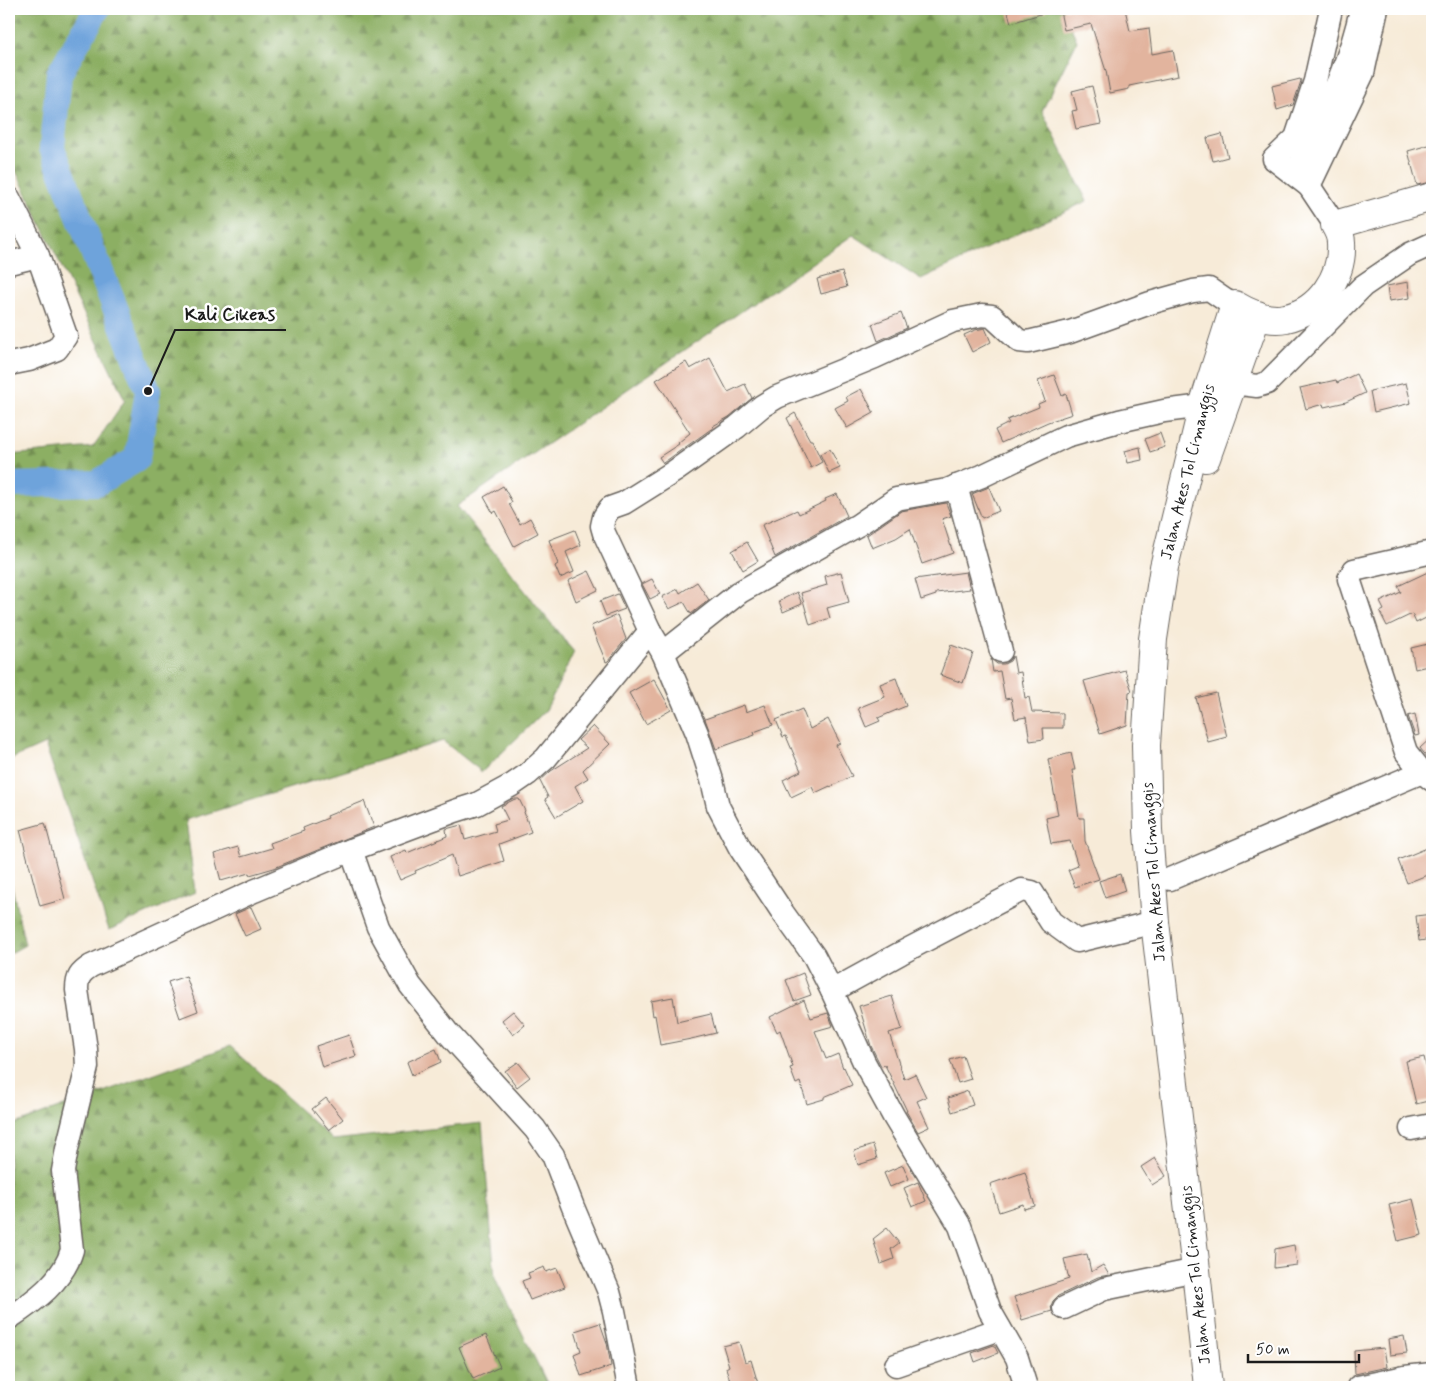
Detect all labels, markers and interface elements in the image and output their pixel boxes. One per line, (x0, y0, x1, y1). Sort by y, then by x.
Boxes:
callout: Kali Cikeas (175, 297, 286, 330)
text: Kali Cikeas (185, 303, 275, 327)
street label: Jalan Akes Tol Cimanggis (1156, 382, 1221, 562)
street label: Jalan Akes Tol Cimanggis (1137, 781, 1172, 963)
street label: Jalan Akes Tol Cimanggis (1176, 1184, 1217, 1366)
scale bar (1248, 1331, 1360, 1363)
text: 50 m (1256, 1340, 1290, 1360)

